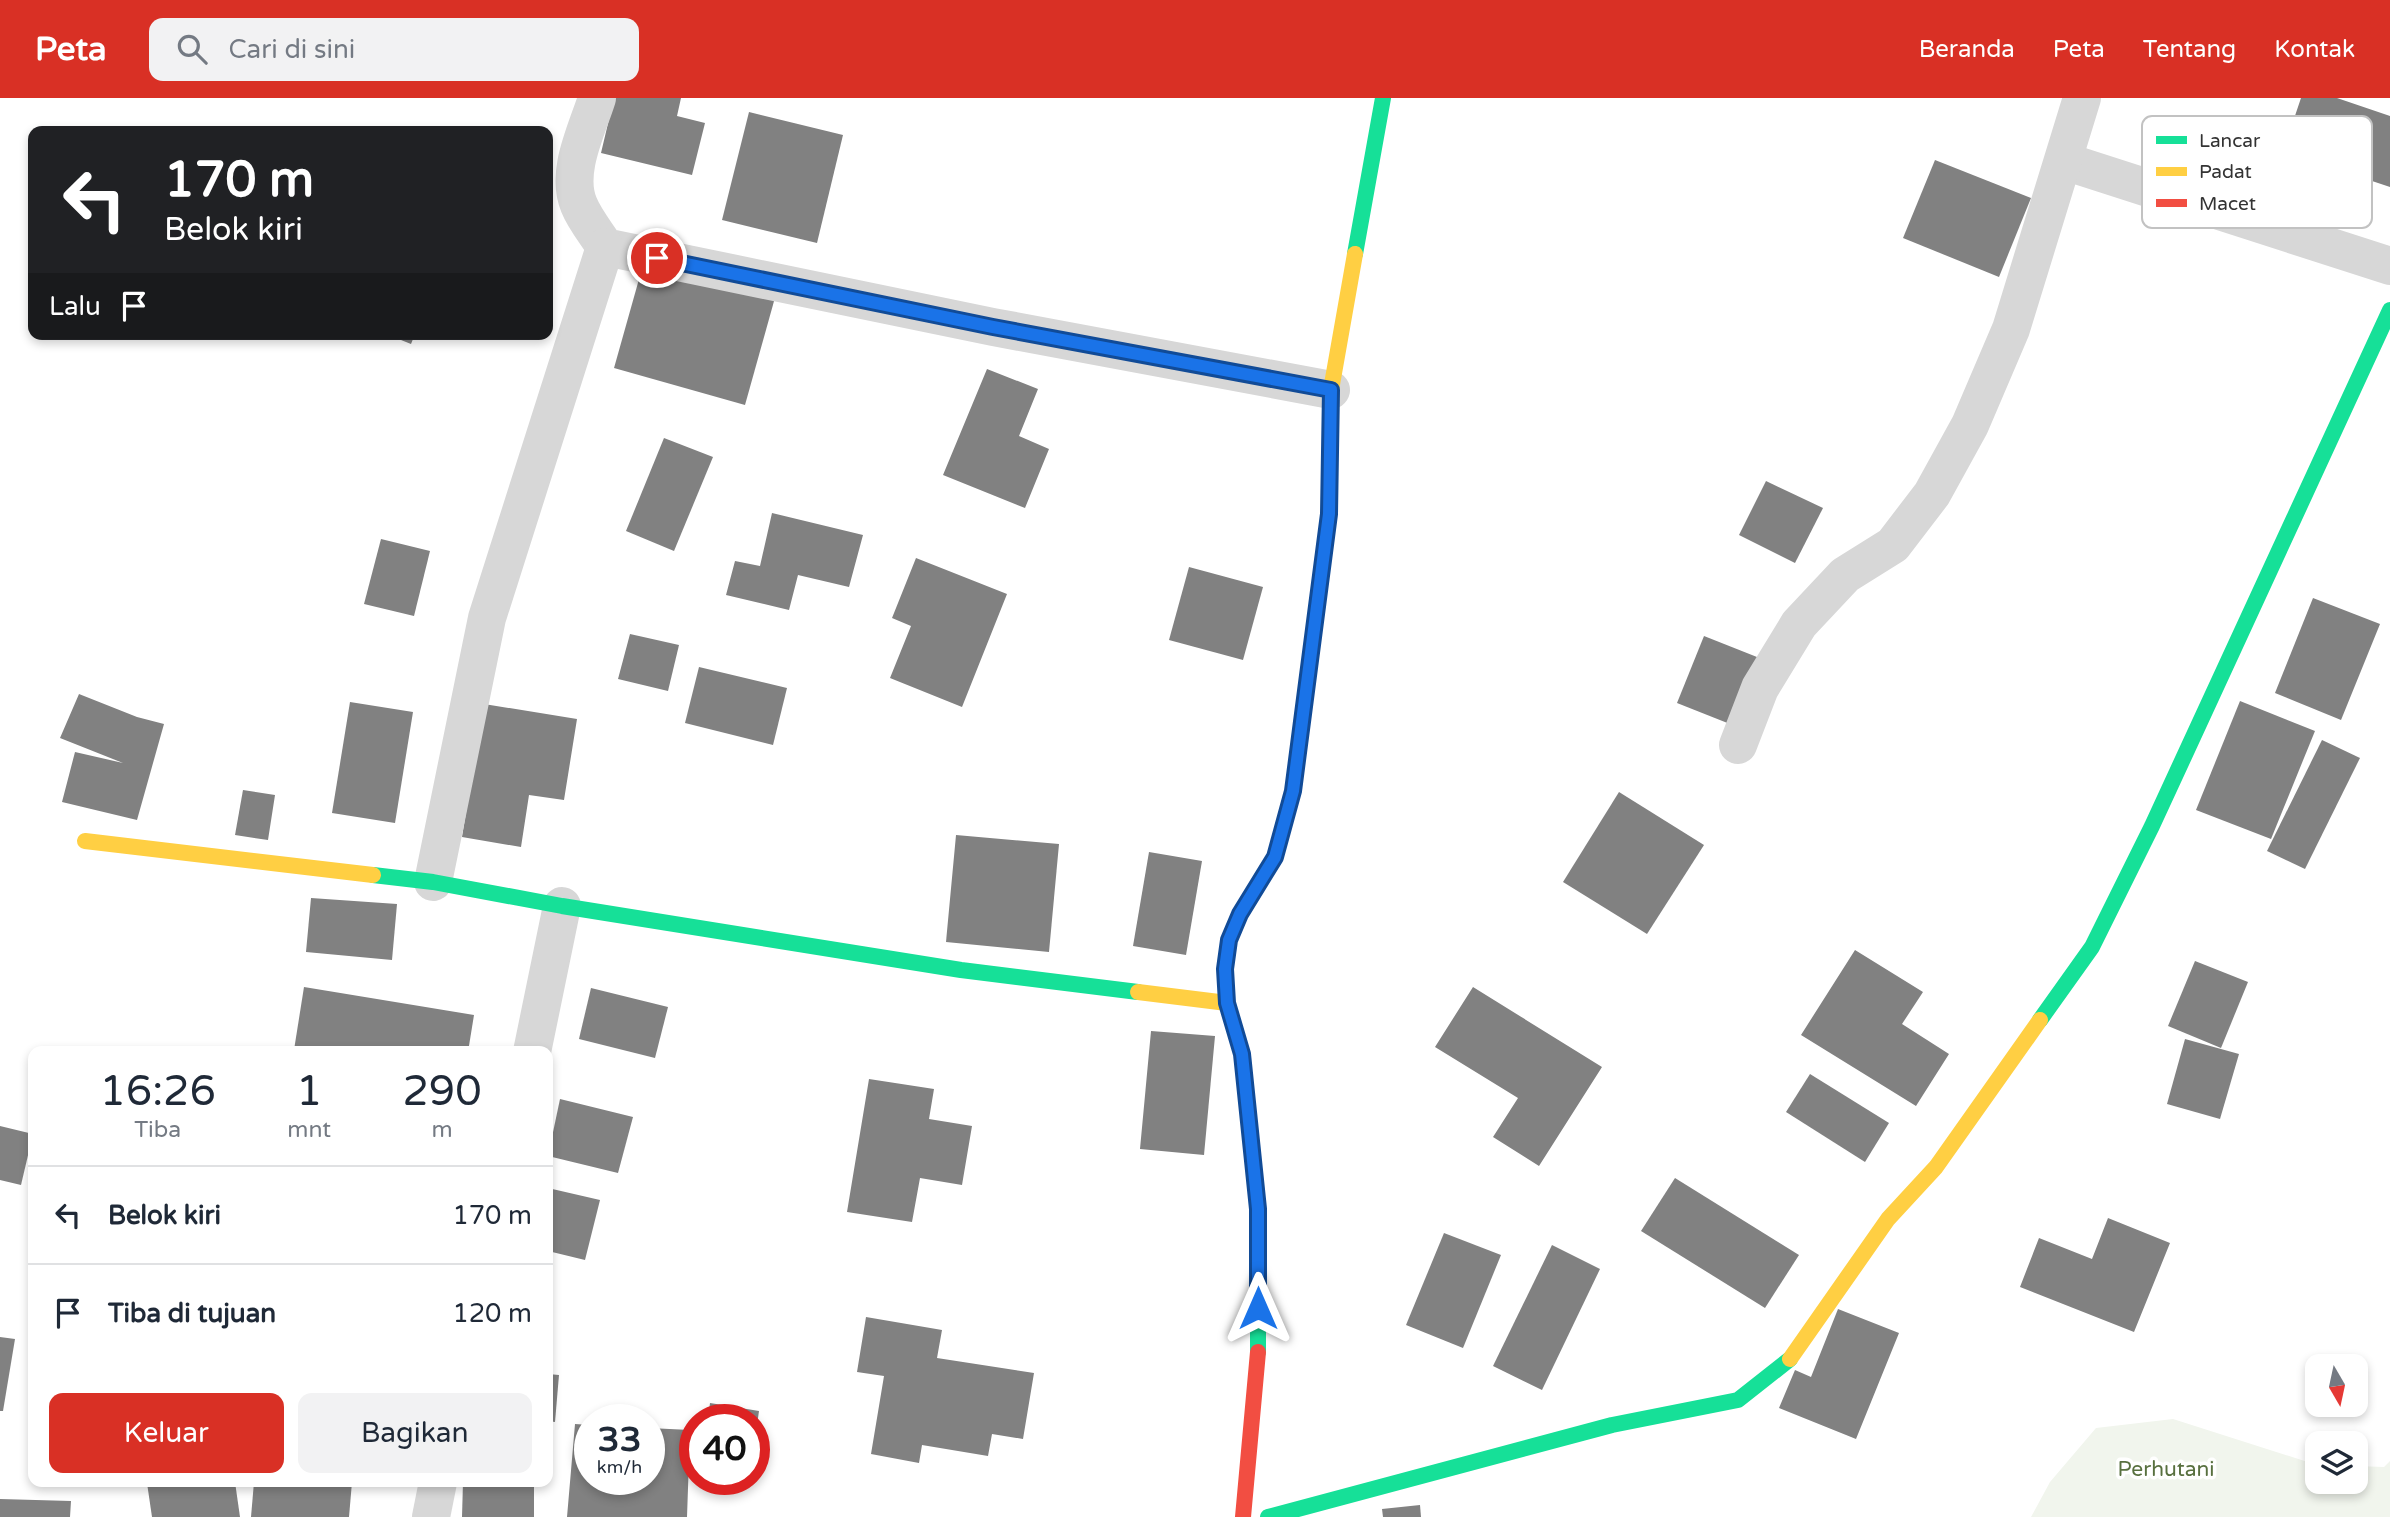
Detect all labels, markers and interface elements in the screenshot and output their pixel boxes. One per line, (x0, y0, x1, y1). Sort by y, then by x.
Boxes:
search box (149, 18, 639, 81)
text: Peta (35, 30, 107, 69)
icon: search (173, 30, 211, 68)
text: Cari di sini (229, 34, 355, 65)
text: Beranda (1919, 35, 2015, 64)
text: Peta (2053, 35, 2105, 64)
text: Tentang (2143, 35, 2236, 64)
text: Kontak (2274, 35, 2355, 64)
legend (2142, 116, 2372, 228)
text: Lancar (2199, 130, 2261, 152)
text: 170 m (164, 151, 314, 210)
icon: left (49, 154, 140, 245)
text: Padat (2199, 161, 2252, 183)
text: Macet (2199, 193, 2256, 215)
text: Belok kiri (164, 211, 303, 249)
pin (627, 228, 687, 288)
icon: arrive (638, 239, 676, 277)
icon: arrive (115, 287, 153, 325)
text: Lalu (49, 291, 101, 322)
text: 16:26 (99, 1066, 216, 1117)
text: 1 (296, 1066, 322, 1117)
text: 290 (402, 1066, 482, 1117)
text: Tiba (134, 1116, 181, 1144)
text: mnt (287, 1116, 331, 1144)
text: m (431, 1116, 453, 1144)
icon: left (49, 1196, 87, 1234)
text: Belok kiri (108, 1200, 221, 1231)
text: 170 m (452, 1200, 532, 1231)
position arrow (1221, 1271, 1295, 1345)
icon: arrive (49, 1294, 87, 1332)
text: Tiba di tujuan (108, 1298, 276, 1329)
text: 120 m (452, 1298, 532, 1329)
north arrow (2305, 1354, 2368, 1418)
map controls (2305, 1354, 2368, 1494)
button: Keluar (49, 1393, 284, 1473)
button: Bagikan (298, 1393, 532, 1473)
speed limit sign: 40 (679, 1404, 770, 1495)
text: 33 (598, 1419, 641, 1461)
button: layers (2305, 1431, 2368, 1494)
text: km/h (597, 1456, 642, 1478)
park label: Perhutani (2117, 1457, 2215, 1482)

